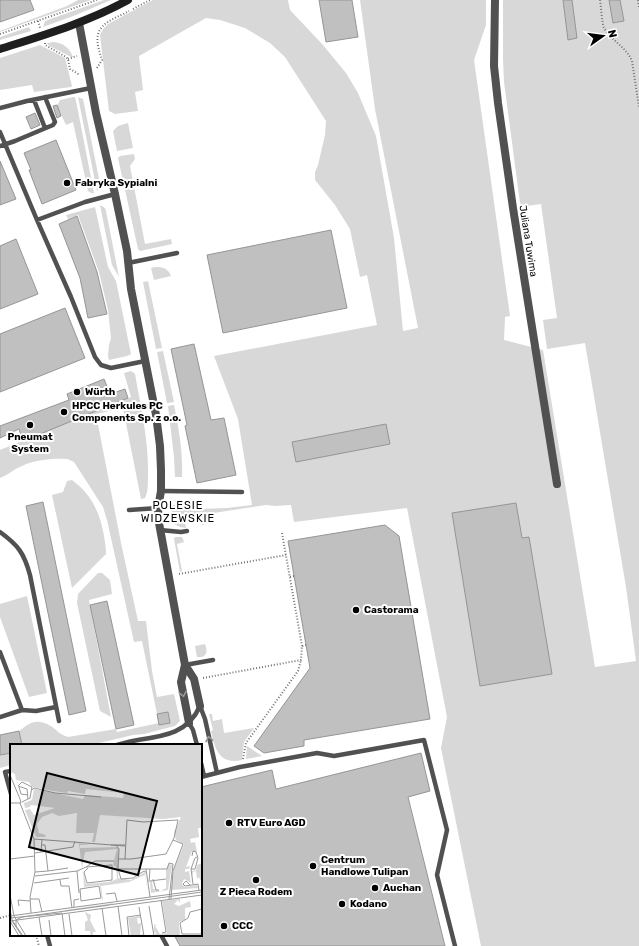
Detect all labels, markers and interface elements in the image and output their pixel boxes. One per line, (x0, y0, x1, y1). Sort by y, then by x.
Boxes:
north arrow (583, 16, 623, 56)
text: N (605, 28, 620, 39)
place label: Fabryka Sypialni (75, 177, 157, 189)
marker: Fabryka Sypialni (62, 178, 72, 188)
street label: Juliana Tuwima (516, 204, 540, 278)
place label: Würth (85, 386, 115, 398)
marker: Würth (72, 387, 82, 397)
place label: HPCC Herkules PC Components Sp. z o.o. (72, 400, 181, 424)
marker: HPCC Herkules PC Components Sp. z o.o. (59, 407, 69, 417)
marker: Pneumat System (25, 420, 35, 430)
place label: Pneumat System (7, 431, 53, 455)
district label: POLESIE WIDZEWSKIE (141, 499, 215, 525)
place label: Castorama (364, 604, 419, 616)
marker: Castorama (351, 605, 361, 615)
one-way arrow (179, 690, 187, 697)
one-way arrow (206, 736, 214, 742)
inset map (10, 744, 202, 936)
place label: RTV Euro AGD (237, 817, 306, 829)
marker: RTV Euro AGD (224, 818, 234, 828)
place label: Centrum Handlowe Tulipan (321, 854, 409, 878)
marker: Centrum Handlowe Tulipan (308, 861, 318, 871)
marker: Z Pieca Rodem (251, 875, 261, 885)
place label: Auchan (383, 882, 421, 894)
marker: Auchan (370, 883, 380, 893)
place label: Z Pieca Rodem (220, 886, 292, 898)
place label: Kodano (350, 898, 387, 910)
marker: Kodano (337, 899, 347, 909)
place label: CCC (232, 920, 253, 932)
marker: CCC (219, 921, 229, 931)

